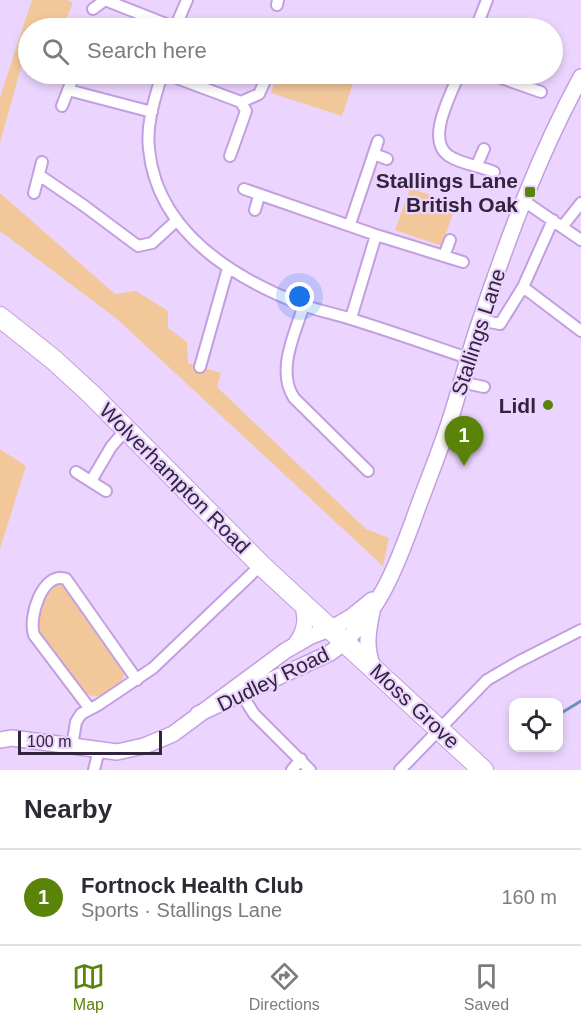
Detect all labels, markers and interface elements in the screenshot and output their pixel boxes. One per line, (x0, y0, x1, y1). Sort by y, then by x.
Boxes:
search box (18, 18, 563, 84)
icon: search (39, 35, 72, 68)
text: Search here (87, 38, 207, 63)
place label: Stallings Lane / British Oak (376, 169, 518, 216)
marker: Stallings Lane / British Oak (523, 185, 537, 199)
street label: Stallings Lane (447, 266, 509, 398)
your location (285, 282, 314, 311)
place label: Lidl (499, 394, 536, 417)
street label: Wolverhampton Road (95, 398, 255, 558)
marker: Lidl (541, 398, 555, 412)
pin: 1 (444, 416, 484, 466)
street label: Dudley Road (213, 642, 333, 716)
street label: Moss Grove (366, 659, 464, 753)
map controls (509, 698, 563, 752)
button: locate (509, 698, 563, 752)
scale bar (18, 728, 162, 756)
text: 100 m (27, 733, 71, 750)
text: Nearby (24, 794, 112, 824)
text: Fortnock Health Club (81, 873, 303, 898)
text: 1 (38, 886, 49, 908)
text: 160 m (501, 886, 557, 908)
text: Sports · Stallings Lane (81, 899, 282, 921)
tab: Map (72, 960, 105, 1014)
tab: Directions (249, 960, 320, 1014)
tab: Saved (464, 960, 509, 1014)

